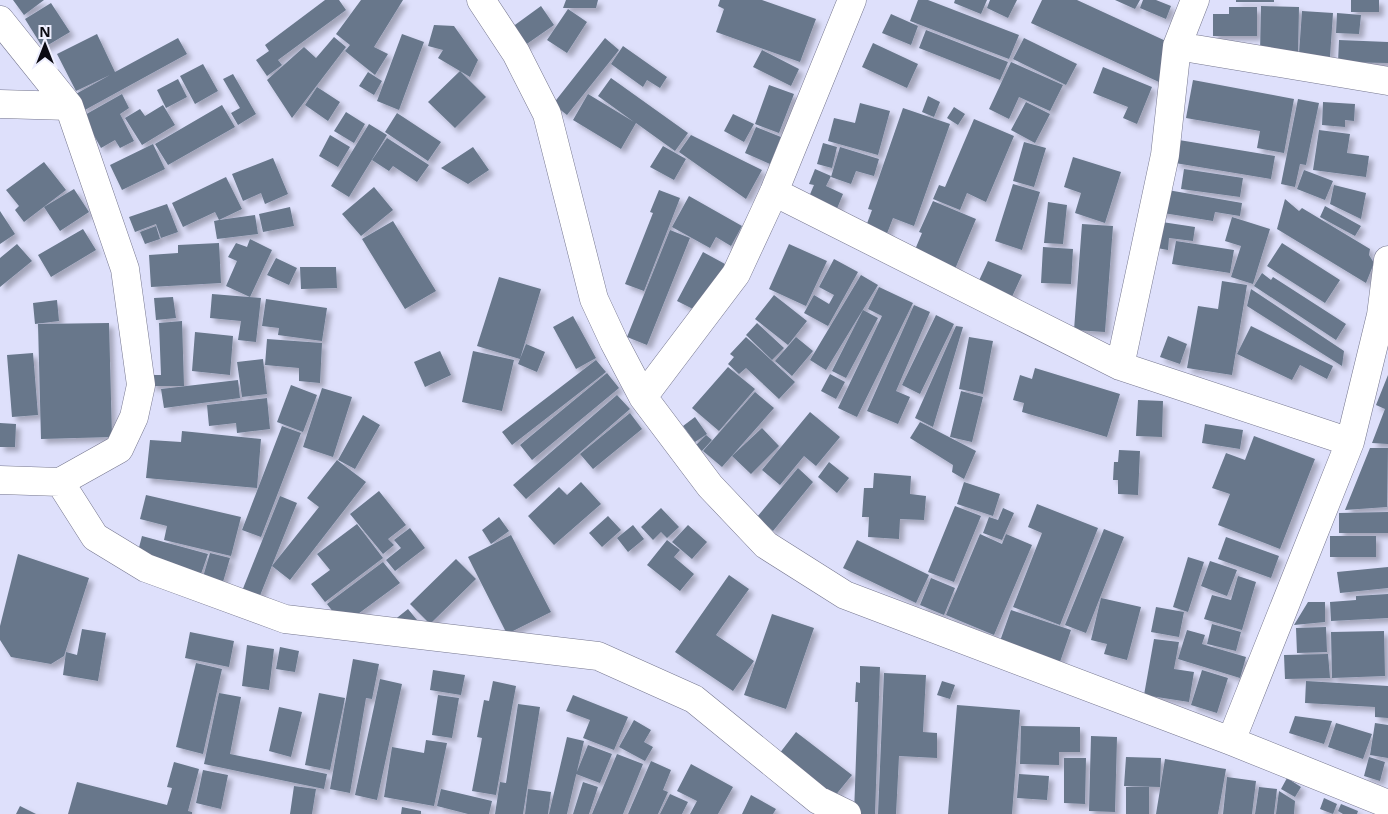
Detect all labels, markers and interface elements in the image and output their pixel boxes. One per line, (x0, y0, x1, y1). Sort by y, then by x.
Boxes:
north arrow (20, 20, 70, 70)
text: N (39, 22, 51, 41)

